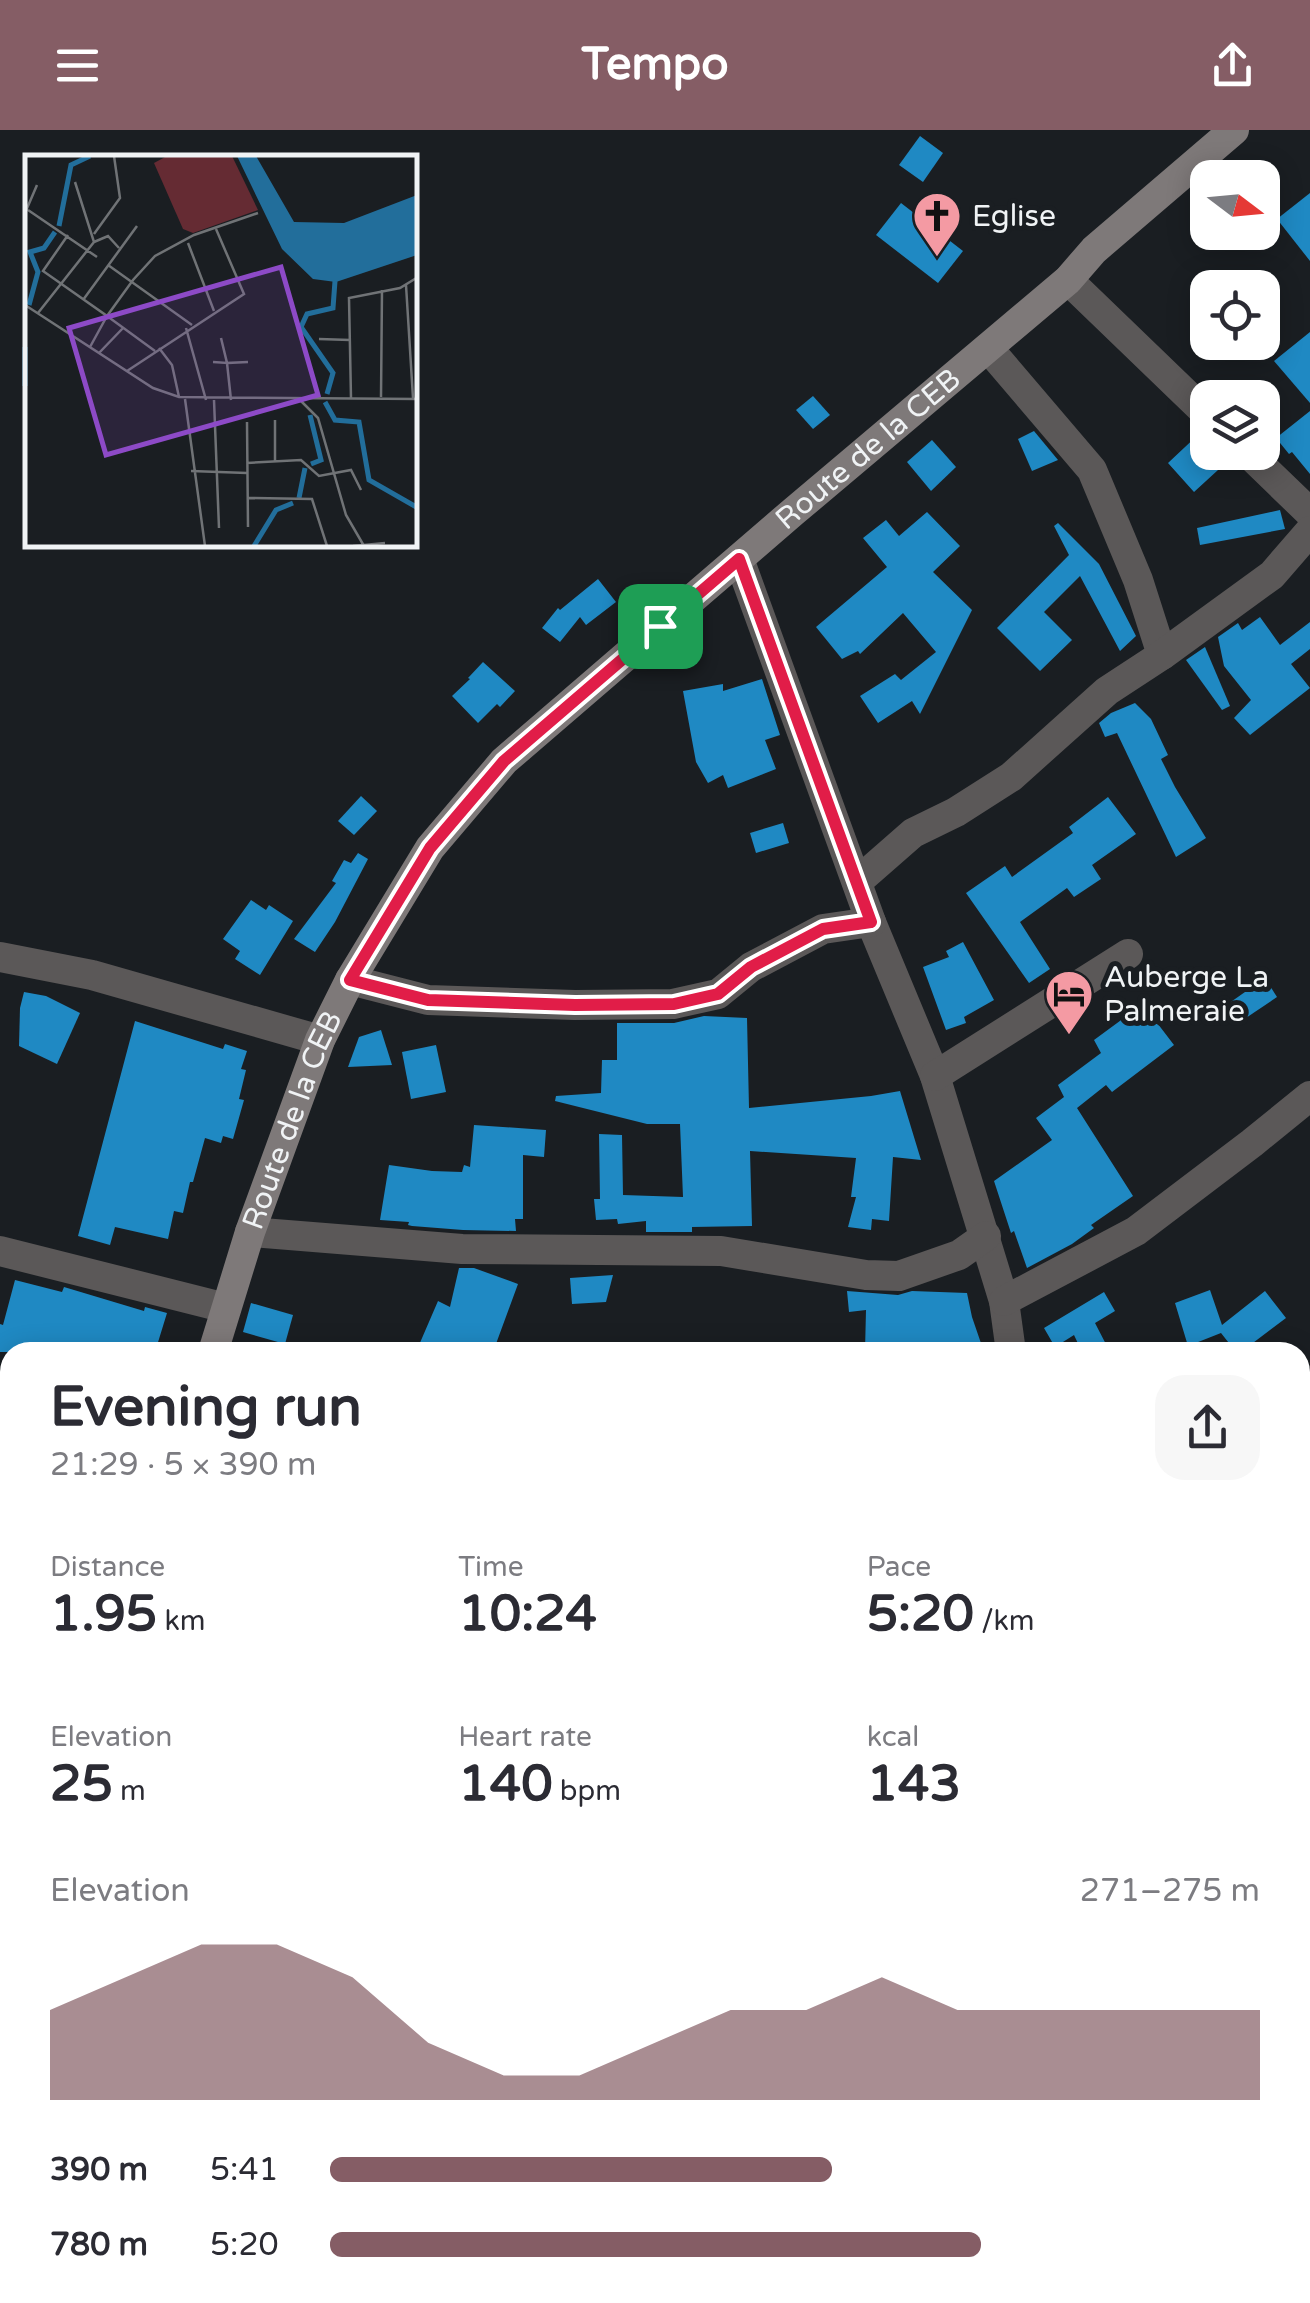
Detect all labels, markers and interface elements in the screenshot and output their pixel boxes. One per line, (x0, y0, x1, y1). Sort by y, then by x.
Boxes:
icon: menu (50, 38, 105, 93)
text: Tempo (581, 38, 729, 92)
icon: share (1205, 38, 1260, 93)
inset map (25, 155, 418, 548)
north arrow (1190, 160, 1280, 250)
map controls (1190, 160, 1280, 470)
church icon: Eglise (911, 190, 963, 258)
place label: Eglise (972, 198, 1056, 235)
button: locate (1190, 270, 1280, 360)
street label: Route de la CEB (768, 361, 968, 538)
button: layers (1190, 380, 1280, 470)
pin (618, 584, 703, 669)
icon: arrive (633, 599, 688, 654)
place label: Auberge La Palmeraie (1104, 959, 1269, 1030)
hotel icon: Auberge La Palmeraie (1043, 968, 1095, 1036)
street label: Route de la CEB (234, 1005, 351, 1235)
text: Evening run (50, 1375, 362, 1441)
button: share (1155, 1375, 1260, 1480)
text: 21:29 · 5 × 390 m (50, 1446, 316, 1484)
text: Distance (50, 1550, 165, 1584)
text: Time (458, 1550, 524, 1584)
text: Pace (867, 1550, 931, 1584)
text: 1.95 (50, 1584, 157, 1644)
text: 10:24 (458, 1584, 597, 1644)
text: 5:20 (867, 1584, 974, 1644)
text: km (157, 1604, 205, 1638)
text: /km (974, 1604, 1035, 1638)
text: Elevation (50, 1720, 172, 1754)
text: Heart rate (458, 1720, 592, 1754)
text: kcal (867, 1720, 919, 1754)
text: 25 (50, 1754, 113, 1814)
text: 140 (458, 1754, 553, 1814)
text: 143 (867, 1754, 961, 1814)
text: m (113, 1774, 146, 1808)
text: bpm (553, 1774, 621, 1808)
text: Elevation (50, 1872, 190, 1910)
text: 271–275 m (1080, 1872, 1260, 1910)
text: 390 m (50, 2151, 148, 2189)
text: 5:41 (210, 2151, 279, 2189)
text: 780 m (50, 2226, 148, 2264)
text: 5:20 (210, 2226, 279, 2264)

